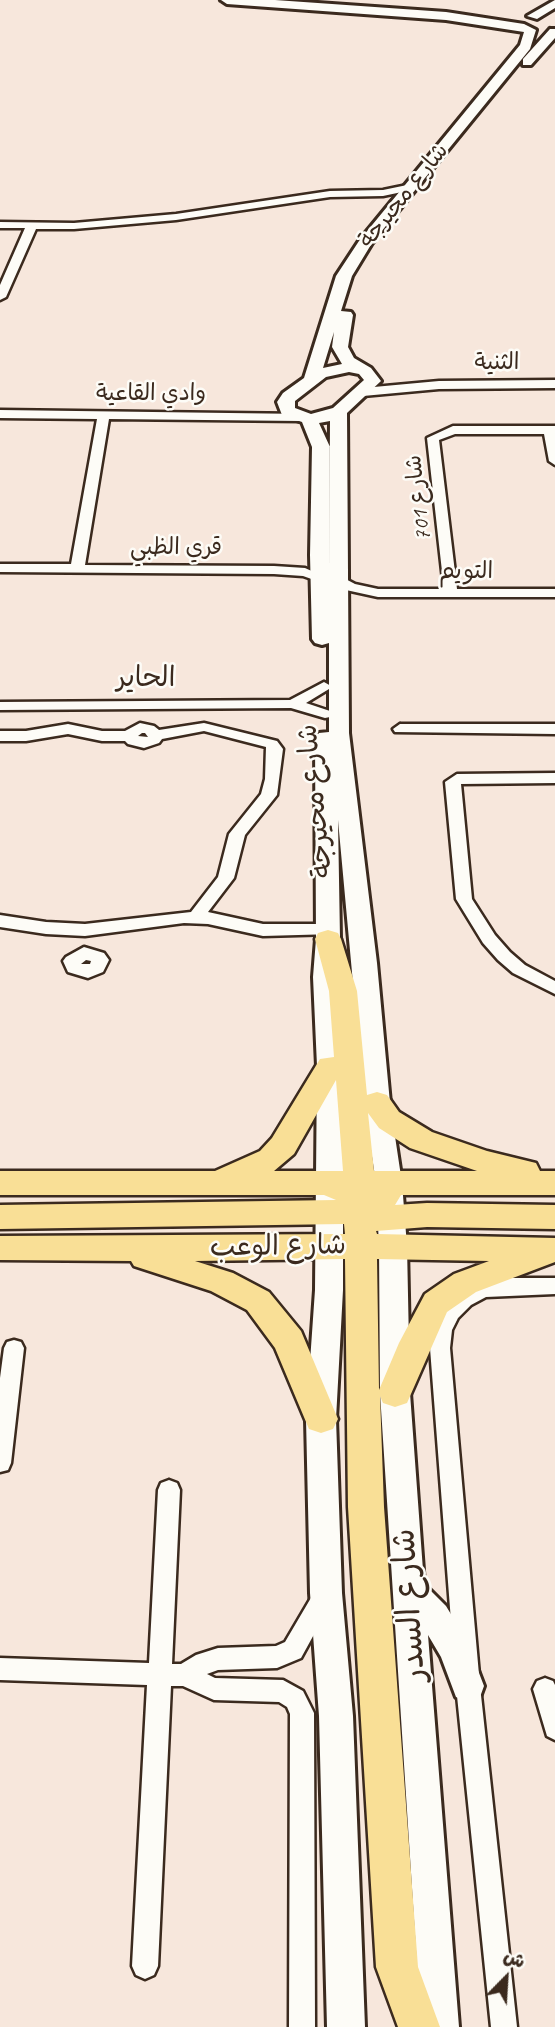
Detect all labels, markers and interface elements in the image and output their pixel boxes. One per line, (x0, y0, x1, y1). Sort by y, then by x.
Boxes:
street label: شارع محيرجة (353, 138, 455, 254)
street label: الثنية (474, 349, 520, 377)
street label: وادي القاعية (96, 380, 206, 408)
street label: شارع 701 (400, 453, 438, 543)
street label: قري الظبي (130, 534, 222, 562)
street label: التويم (439, 558, 493, 586)
street label: الحاير (116, 662, 176, 696)
street label: شارع محيرجة (291, 722, 341, 880)
street label: شارع الوعب (210, 1229, 346, 1265)
street label: شارع السدر (385, 1527, 435, 1683)
north arrow (471, 1943, 541, 2013)
text: ش (500, 1944, 529, 1974)

